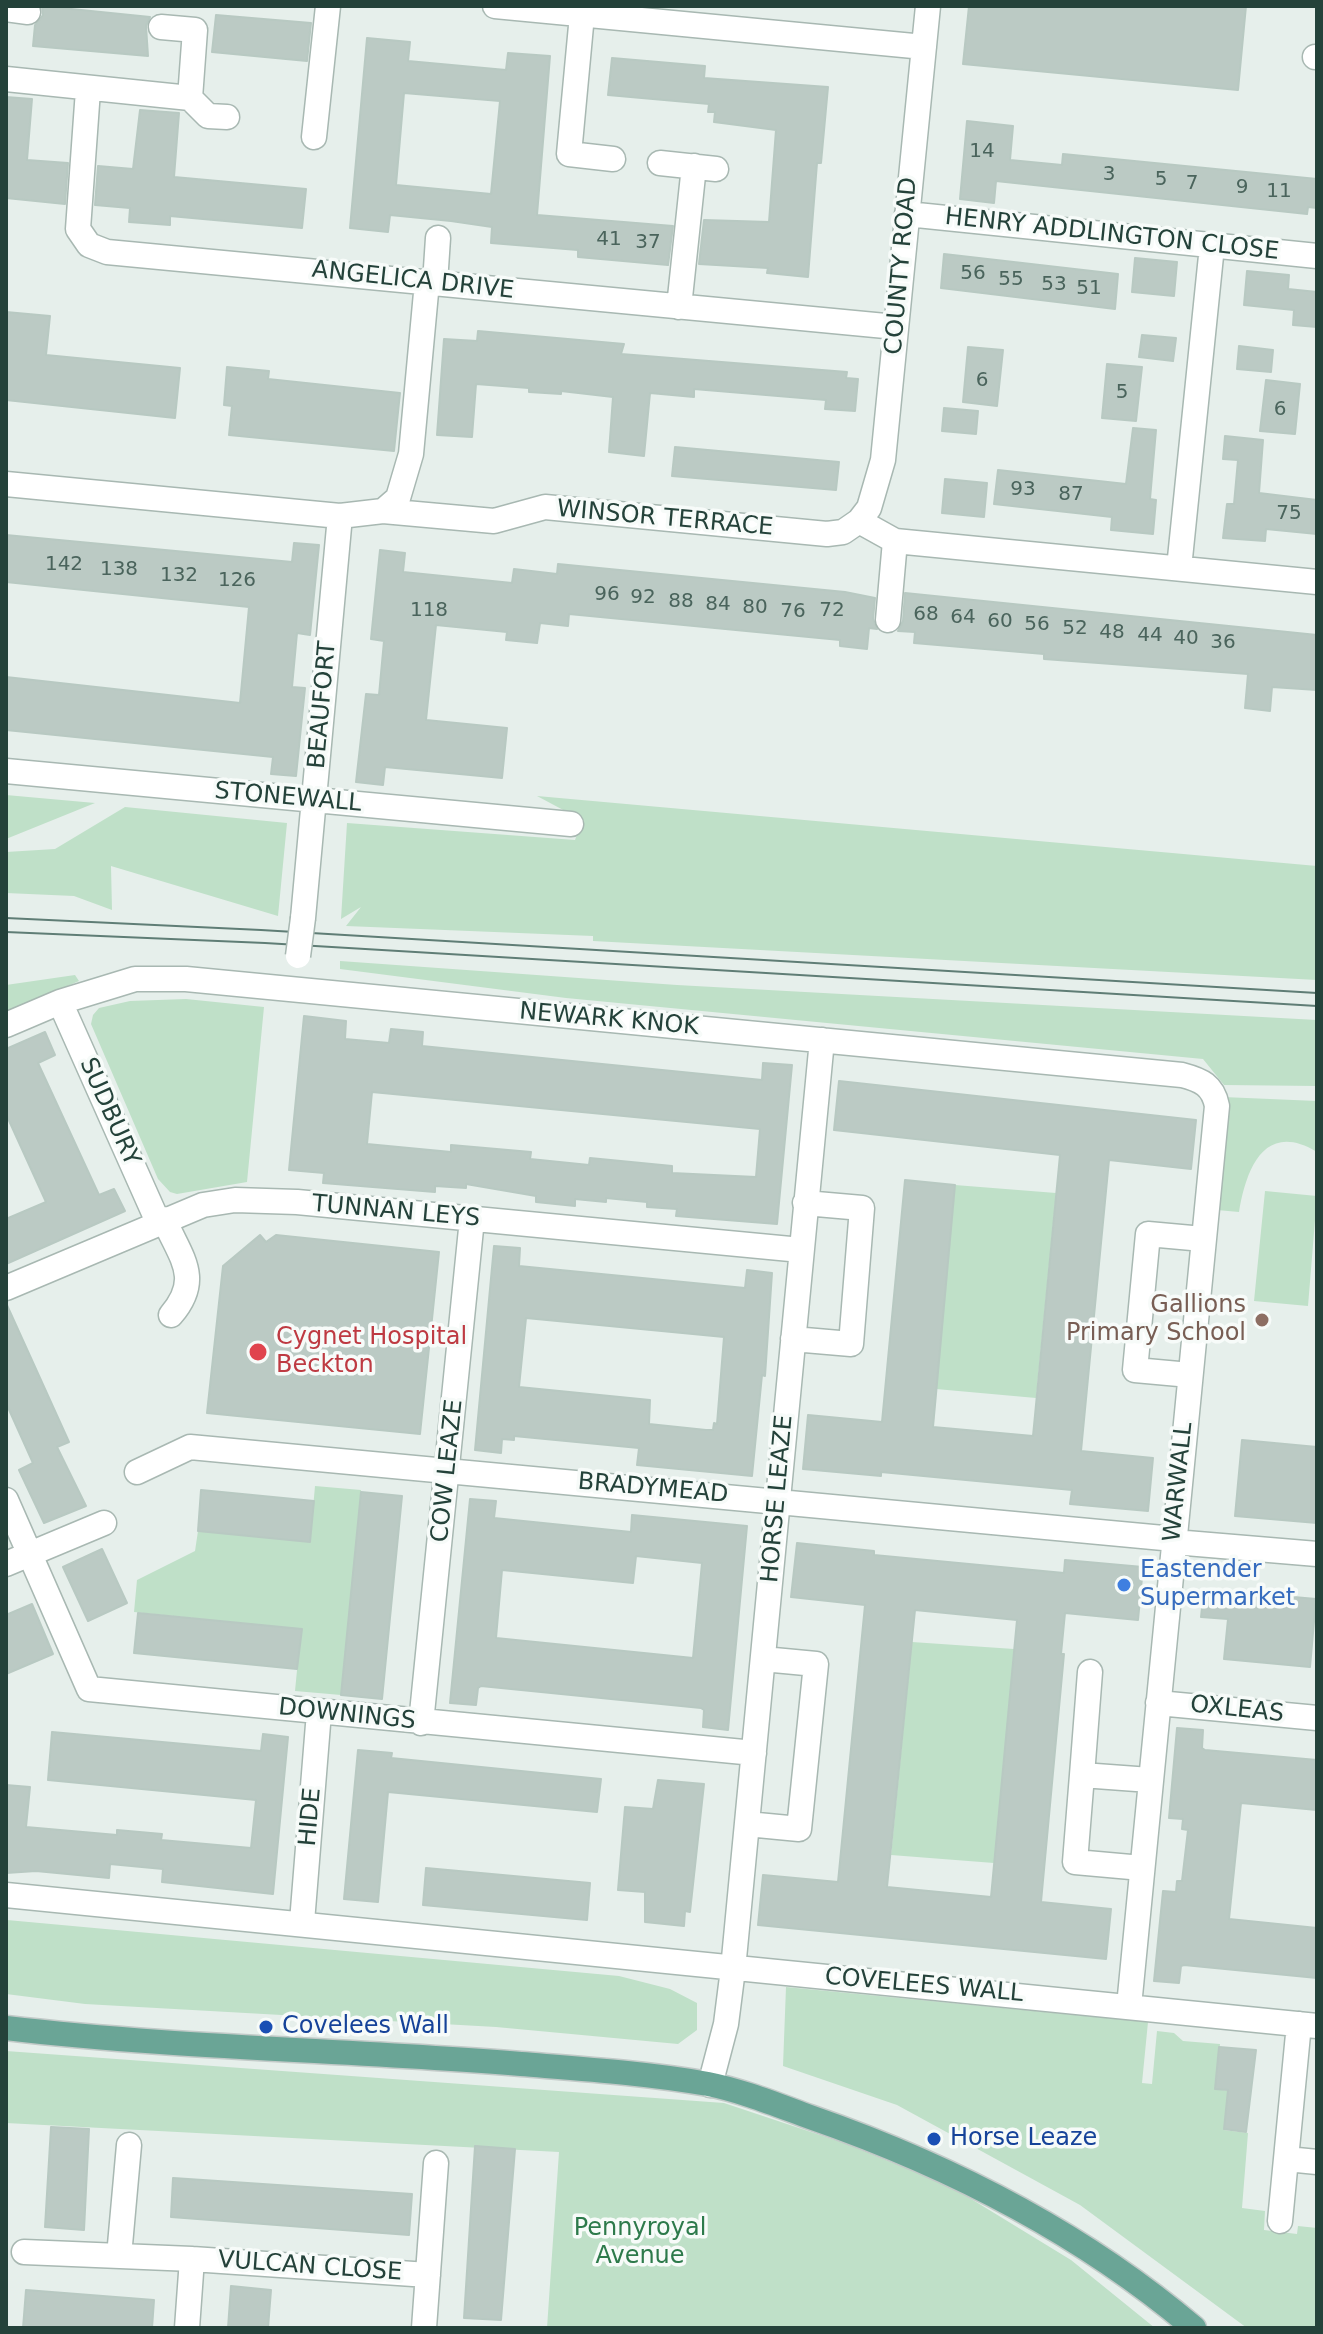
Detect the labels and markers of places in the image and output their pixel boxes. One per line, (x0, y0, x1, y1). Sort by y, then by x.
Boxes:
place label: Gallions Primary School (1066, 1292, 1246, 1348)
marker: Gallions Primary School (1253, 1311, 1271, 1329)
place label: Cygnet Hospital Beckton (276, 1324, 467, 1380)
marker: Cygnet Hospital Beckton (247, 1341, 269, 1363)
place label: Eastender Supermarket (1140, 1557, 1295, 1613)
marker: Eastender Supermarket (1115, 1576, 1133, 1594)
place label: Covelees Wall (282, 2013, 449, 2041)
marker: Covelees Wall (257, 2018, 275, 2036)
place label: Horse Leaze (950, 2125, 1097, 2153)
marker: Horse Leaze (925, 2130, 943, 2148)

